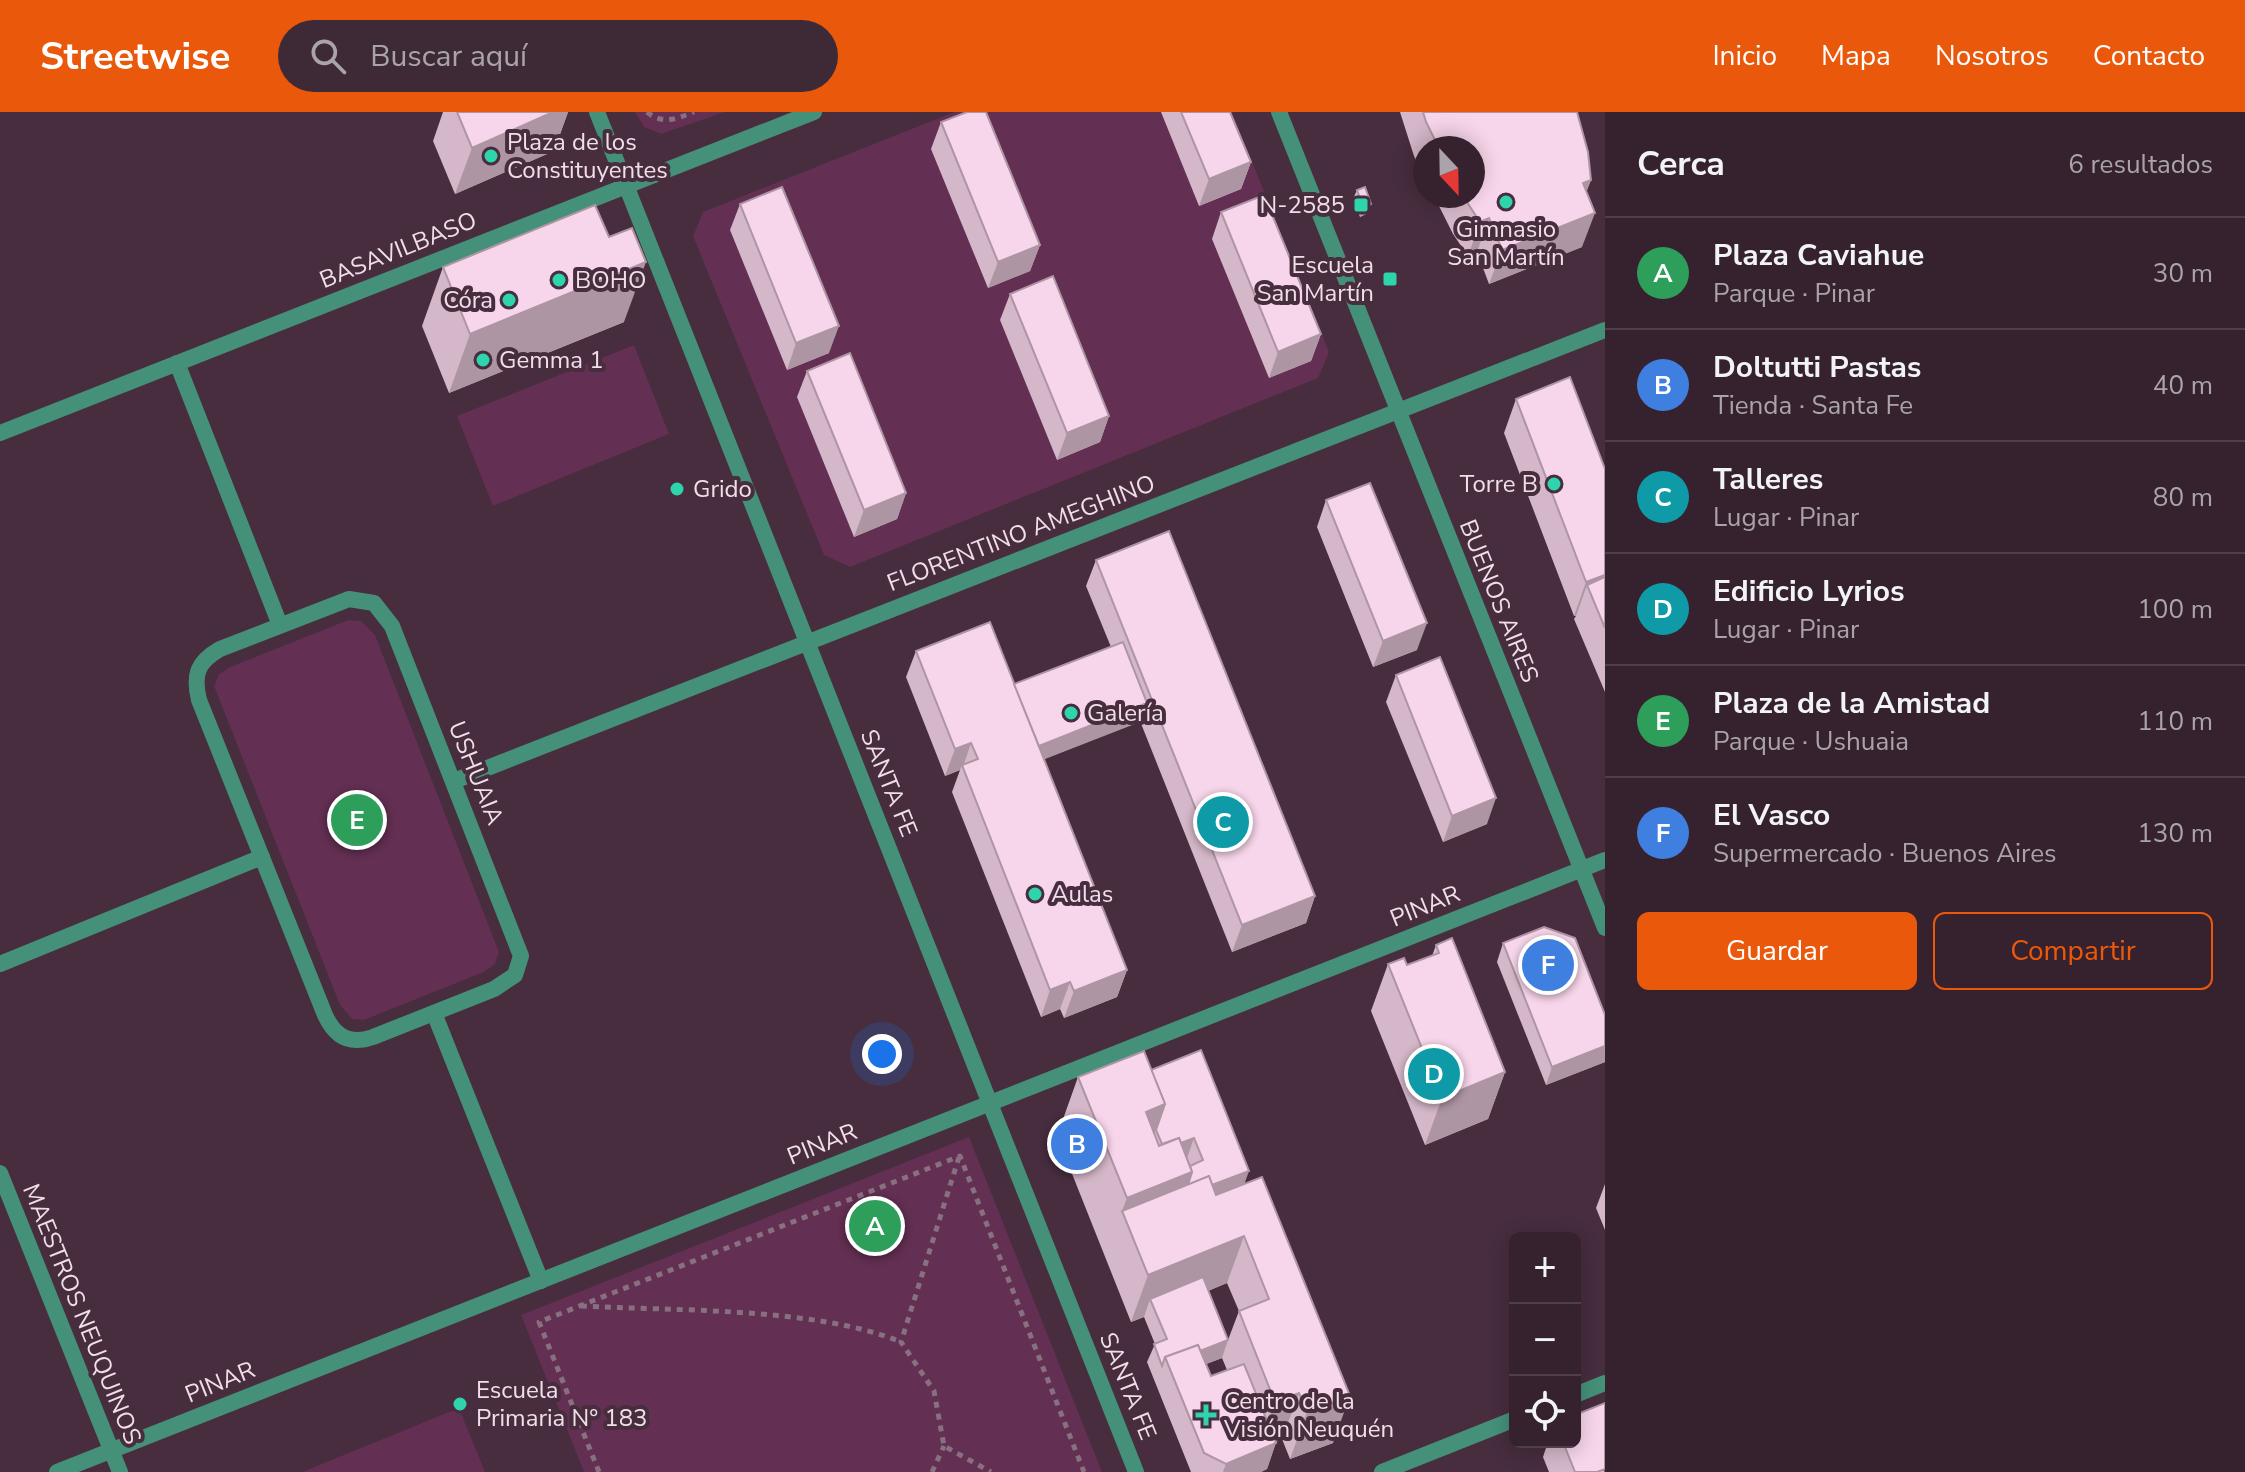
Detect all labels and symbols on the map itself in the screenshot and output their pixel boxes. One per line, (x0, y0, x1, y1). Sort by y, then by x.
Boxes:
place label: Plaza de los Constituyentes (507, 126, 668, 186)
north arrow (1413, 136, 1485, 208)
marker: Plaza de los Constituyentes (482, 147, 500, 165)
place label: N-2585 (1259, 189, 1345, 221)
marker: Gimnasio San Martín (1497, 193, 1515, 211)
marker: N-2585 (1352, 196, 1370, 214)
street label: BASAVILBASO (315, 204, 481, 296)
place label: Gimnasio San Martín (1447, 213, 1565, 273)
place label: Escuela San Martín (1257, 249, 1374, 309)
place label: BOHO (575, 264, 646, 296)
marker: Escuela San Martín (1381, 270, 1399, 288)
marker: BOHO (550, 271, 568, 289)
place label: Córa (443, 284, 493, 316)
marker: Córa (500, 291, 518, 309)
place label: Gemma 1 (499, 344, 604, 376)
marker: Gemma 1 (474, 351, 492, 369)
street label: FLORENTINO AMEGHINO (883, 467, 1159, 599)
place label: Torre B (1460, 468, 1538, 500)
place label: Grido (693, 473, 752, 505)
marker: Torre B (1545, 475, 1563, 493)
marker: Grido (668, 480, 686, 498)
street label: BUENOS AIRES (1452, 515, 1546, 687)
place label: Galería (1087, 697, 1164, 729)
marker: Galería (1062, 704, 1080, 722)
street label: USHUAIA (441, 716, 511, 830)
street label: SANTA FE (853, 724, 925, 842)
pin: E (331, 790, 383, 850)
pin: C (1197, 792, 1249, 852)
place label: Aulas (1051, 878, 1113, 910)
street label: PINAR (1385, 878, 1465, 934)
marker: Aulas (1026, 885, 1044, 903)
pin: F (1522, 935, 1574, 995)
your location (862, 1034, 902, 1074)
pin: D (1408, 1044, 1460, 1104)
pin: B (1051, 1114, 1103, 1174)
street label: PINAR (782, 1116, 862, 1172)
street label: MAESTROS NEUQUINOS (15, 1179, 149, 1449)
pin: A (849, 1196, 901, 1256)
street label: SANTA FE (1092, 1327, 1164, 1445)
street label: PINAR (180, 1354, 260, 1410)
place label: Escuela Primaria N° 183 (476, 1374, 647, 1434)
place label: Centro de la Visión Neuquén (1223, 1385, 1394, 1445)
marker: Escuela Primaria N° 183 (451, 1395, 469, 1413)
marker: Centro de la Visión Neuquén (1195, 1404, 1217, 1426)

